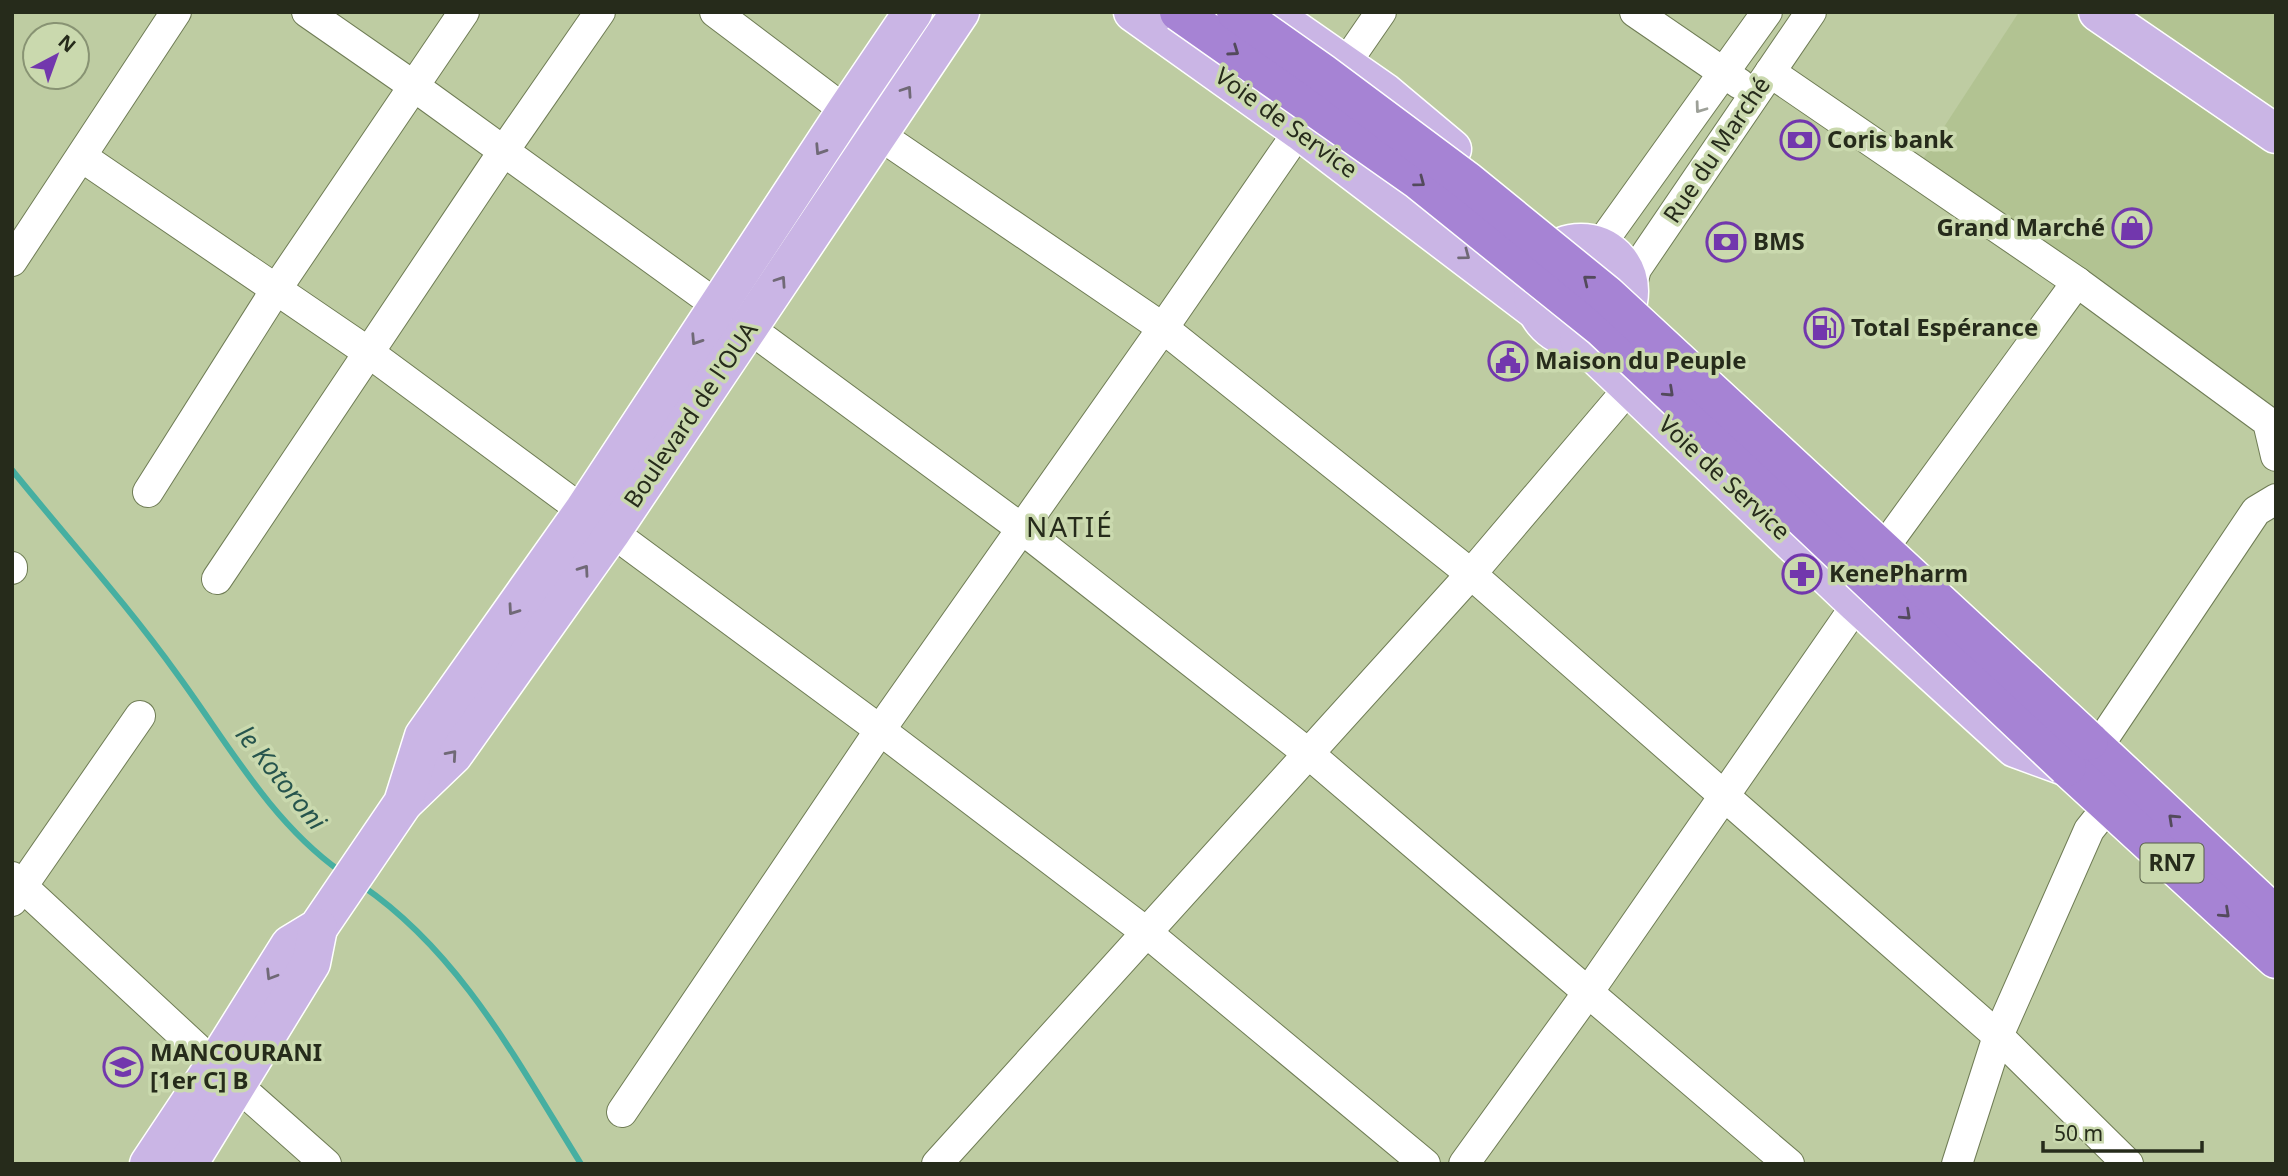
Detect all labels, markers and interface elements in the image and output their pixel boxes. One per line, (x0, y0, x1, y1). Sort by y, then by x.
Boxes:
north arrow (21, 21, 91, 91)
text: N (53, 28, 82, 58)
one-way arrow (1226, 43, 1239, 55)
street label: Voie de Service (1209, 59, 1365, 185)
street label: Rue du Marché (1655, 69, 1777, 229)
one-way arrow (899, 86, 911, 99)
one-way arrow (1696, 100, 1708, 113)
bank icon: Coris bank (1779, 119, 1821, 161)
place label: Coris bank (1827, 122, 1954, 155)
one-way arrow (816, 142, 828, 155)
one-way arrow (1413, 174, 1425, 187)
shop icon: Grand Marché (2111, 207, 2153, 249)
place label: Grand Marché (1936, 210, 2105, 243)
bank icon: BMS (1705, 221, 1747, 263)
place label: BMS (1753, 224, 1805, 257)
one-way arrow (1457, 247, 1470, 260)
one-way arrow (772, 275, 785, 288)
one-way arrow (1584, 275, 1596, 288)
fuel station icon: Total Espérance (1803, 307, 1845, 349)
place label: Total Espérance (1851, 310, 2038, 343)
street label: Boulevard de l'OUA (615, 314, 765, 514)
one-way arrow (691, 333, 704, 346)
public building icon: Maison du Peuple (1487, 340, 1529, 382)
place label: Maison du Peuple (1535, 343, 1747, 376)
one-way arrow (1661, 383, 1674, 396)
street label: Voie de Service (1652, 407, 1798, 547)
district label: NATIÉ (1026, 507, 1114, 545)
pharmacy icon: KenePharm (1781, 553, 1823, 595)
place label: KenePharm (1829, 556, 1968, 589)
one-way arrow (576, 565, 589, 578)
one-way arrow (509, 602, 521, 615)
one-way arrow (1898, 607, 1911, 619)
water label: le Kotoroni (228, 717, 336, 838)
one-way arrow (444, 750, 456, 763)
one-way arrow (2168, 815, 2181, 827)
road number: RN7 (2140, 844, 2204, 883)
one-way arrow (2217, 904, 2230, 917)
one-way arrow (266, 967, 279, 980)
place label: MANCOURANI [1er C] B (150, 1035, 322, 1096)
school or university icon: MANCOURANI [1er C] B (102, 1046, 144, 1088)
scale bar (2043, 1110, 2202, 1154)
text: 50 m (2054, 1119, 2103, 1147)

